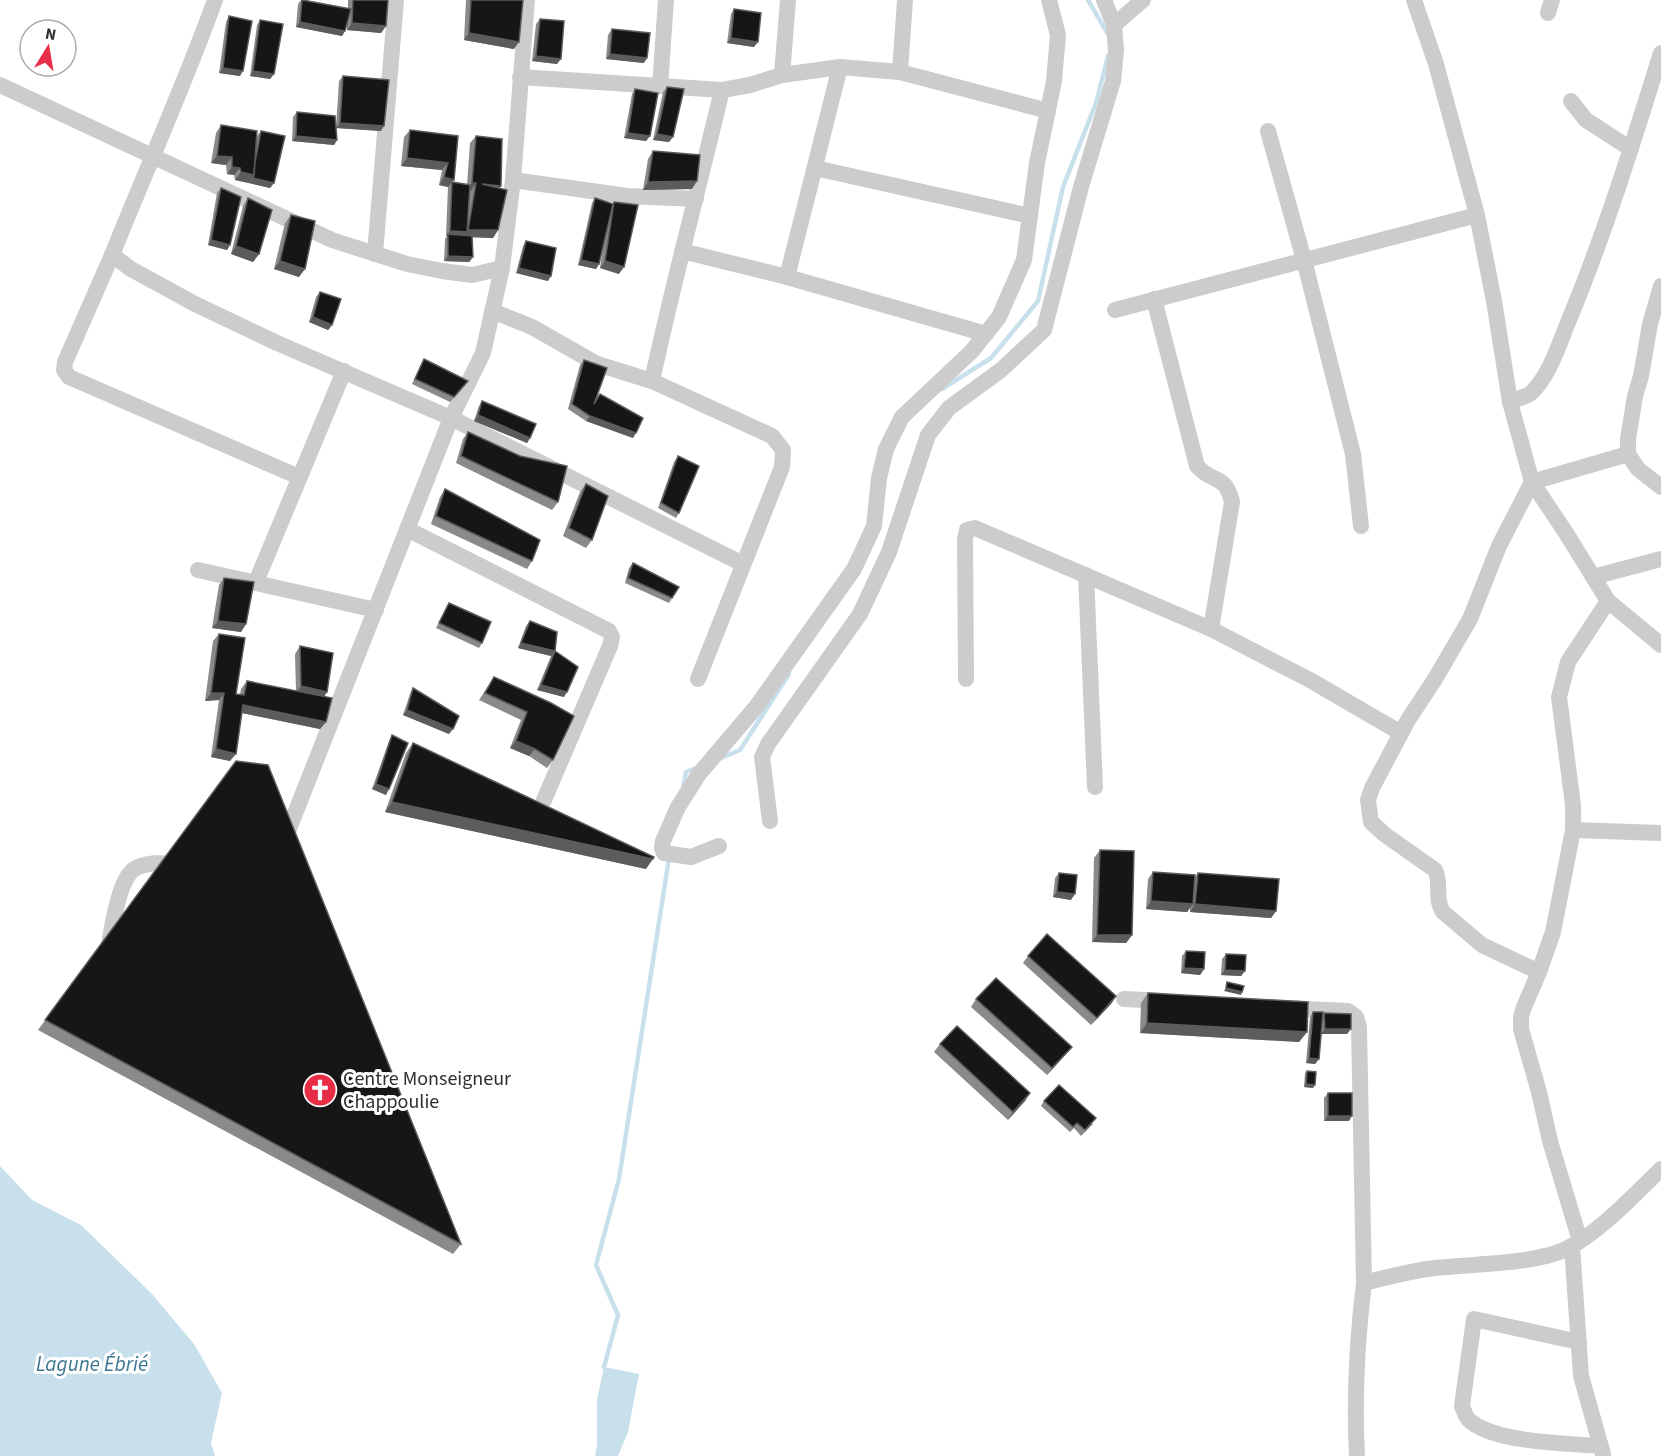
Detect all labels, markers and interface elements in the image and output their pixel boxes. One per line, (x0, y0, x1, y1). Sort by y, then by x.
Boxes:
north arrow (18, 18, 78, 78)
text: N (43, 22, 58, 46)
place label: Centre Monseigneur Chappoulie (343, 1065, 511, 1116)
church icon: Centre Monseigneur Chappoulie (302, 1072, 338, 1108)
water label: Lagune Ébrié (36, 1349, 149, 1379)

